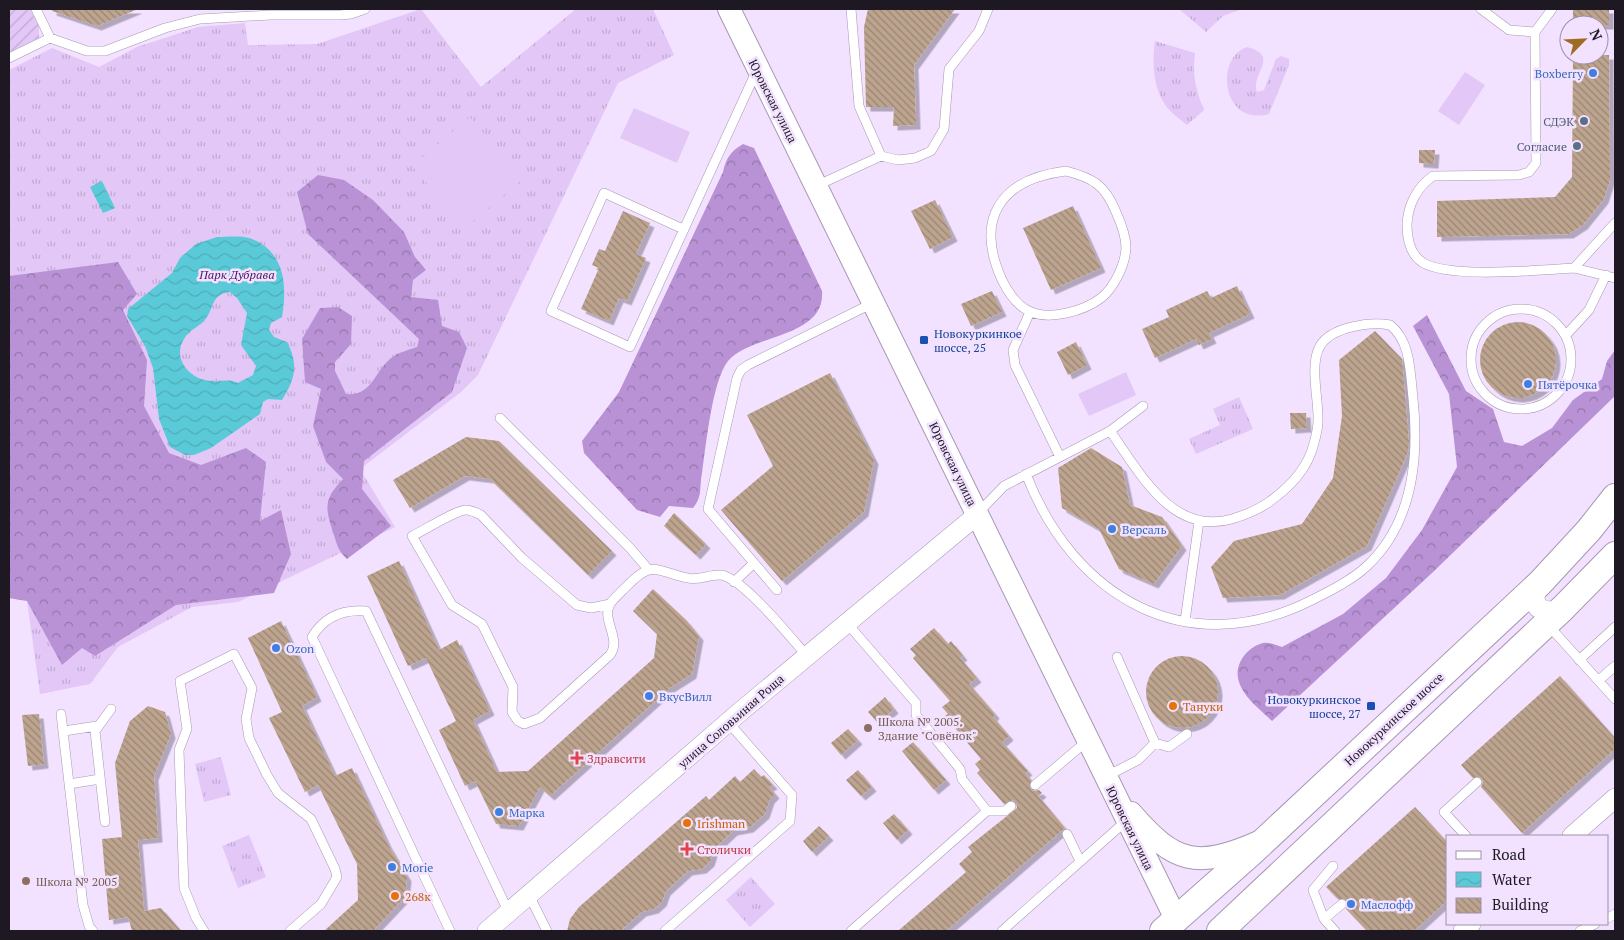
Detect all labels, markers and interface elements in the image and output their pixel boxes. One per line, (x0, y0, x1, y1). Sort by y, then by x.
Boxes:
north arrow (1559, 15, 1609, 65)
text: N (1585, 26, 1607, 44)
street label: Юровская улица (745, 57, 801, 145)
place label: Boxberry (1535, 66, 1584, 81)
marker: Boxberry (1587, 67, 1599, 79)
place label: СДЭК (1543, 114, 1574, 129)
marker: СДЭК (1578, 115, 1590, 127)
place label: Согласие (1517, 139, 1567, 154)
marker: Согласие (1571, 140, 1583, 152)
park label: Парк Дубрава (198, 267, 275, 282)
place label: Новокуркинкое шоссе, 25 (934, 326, 1022, 355)
marker: Новокуркинкое шоссе, 25 (918, 334, 930, 346)
place label: Пятёрочка (1538, 377, 1597, 392)
marker: Пятёрочка (1522, 378, 1534, 390)
street label: Юровская улица (926, 419, 980, 509)
place label: Версаль (1122, 522, 1166, 537)
marker: Версаль (1106, 523, 1118, 535)
place label: Ozon (286, 641, 314, 656)
marker: Ozon (270, 642, 282, 654)
street label: Новокуркинское шоссе (1341, 669, 1447, 769)
street label: улица Соловьиная Роща (674, 671, 787, 772)
place label: ВкусВилл (659, 689, 713, 704)
marker: ВкусВилл (643, 690, 655, 702)
place label: Новокуркинское шоссе, 27 (1268, 692, 1361, 721)
place label: Тануки (1183, 699, 1223, 714)
marker: Тануки (1167, 700, 1179, 712)
marker: Новокуркинское шоссе, 27 (1365, 700, 1377, 712)
place label: Школа № 2005. Здание "Совёнок" (878, 714, 977, 743)
marker: Школа № 2005. Здание "Совёнок" (862, 722, 874, 734)
place label: Здравсити (587, 751, 646, 766)
marker: Здравсити (571, 752, 583, 764)
street label: Юровская улица (1103, 783, 1157, 873)
place label: Марка (509, 805, 545, 820)
marker: Марка (493, 806, 505, 818)
place label: Irishman (697, 816, 745, 831)
marker: Irishman (681, 817, 693, 829)
legend (1446, 835, 1609, 925)
place label: Столички (697, 842, 751, 857)
marker: Столички (681, 843, 693, 855)
text: Road (1492, 844, 1525, 864)
place label: Morie (402, 860, 433, 875)
marker: Morie (386, 861, 398, 873)
text: Water (1492, 869, 1532, 889)
place label: Школа № 2005 (36, 874, 117, 889)
marker: Школа № 2005 (20, 875, 32, 887)
place label: 268к (405, 889, 431, 904)
marker: 268к (389, 890, 401, 902)
text: Building (1492, 894, 1550, 914)
place label: Маслофф (1361, 897, 1414, 912)
marker: Маслофф (1345, 898, 1357, 910)

